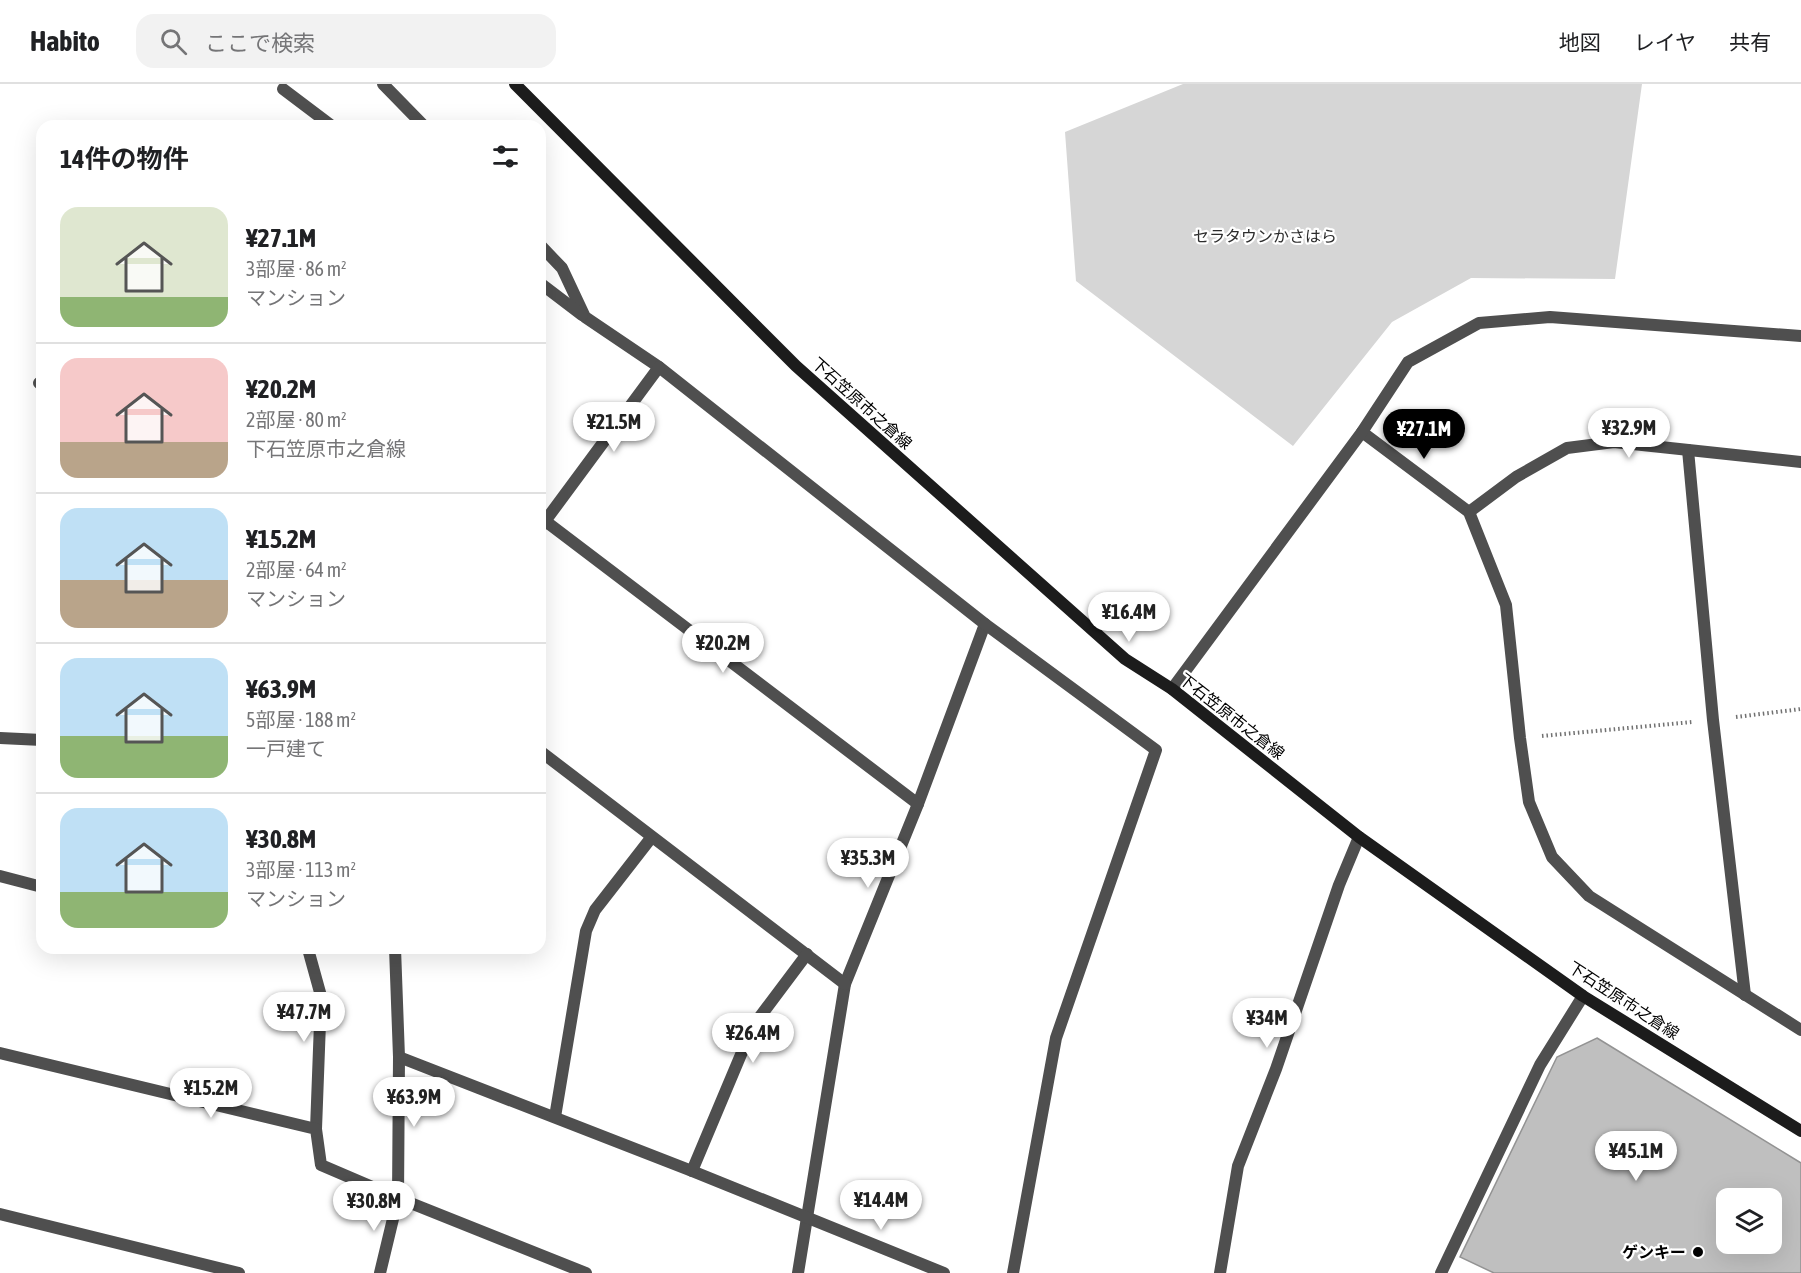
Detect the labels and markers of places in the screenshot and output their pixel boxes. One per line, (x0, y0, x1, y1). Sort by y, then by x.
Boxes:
pin: ¥21.5M (565, 402, 663, 453)
pin: ¥32.9M (1580, 408, 1678, 459)
pin: ¥27.1M (1375, 409, 1473, 460)
pin: ¥16.4M (1080, 592, 1178, 643)
pin: ¥20.2M (674, 623, 772, 674)
pin: ¥35.3M (819, 838, 917, 889)
pin: ¥47.7M (255, 992, 353, 1043)
pin: ¥34M (1231, 998, 1303, 1049)
pin: ¥26.4M (704, 1013, 802, 1064)
pin: ¥15.2M (162, 1068, 260, 1119)
pin: ¥63.9M (365, 1077, 463, 1128)
pin: ¥45.1M (1587, 1131, 1685, 1182)
pin: ¥14.4M (832, 1180, 930, 1231)
pin: ¥30.8M (325, 1181, 423, 1232)
place label: ゲンキー (1622, 1243, 1686, 1261)
marker: ゲンキー (1691, 1245, 1705, 1259)

